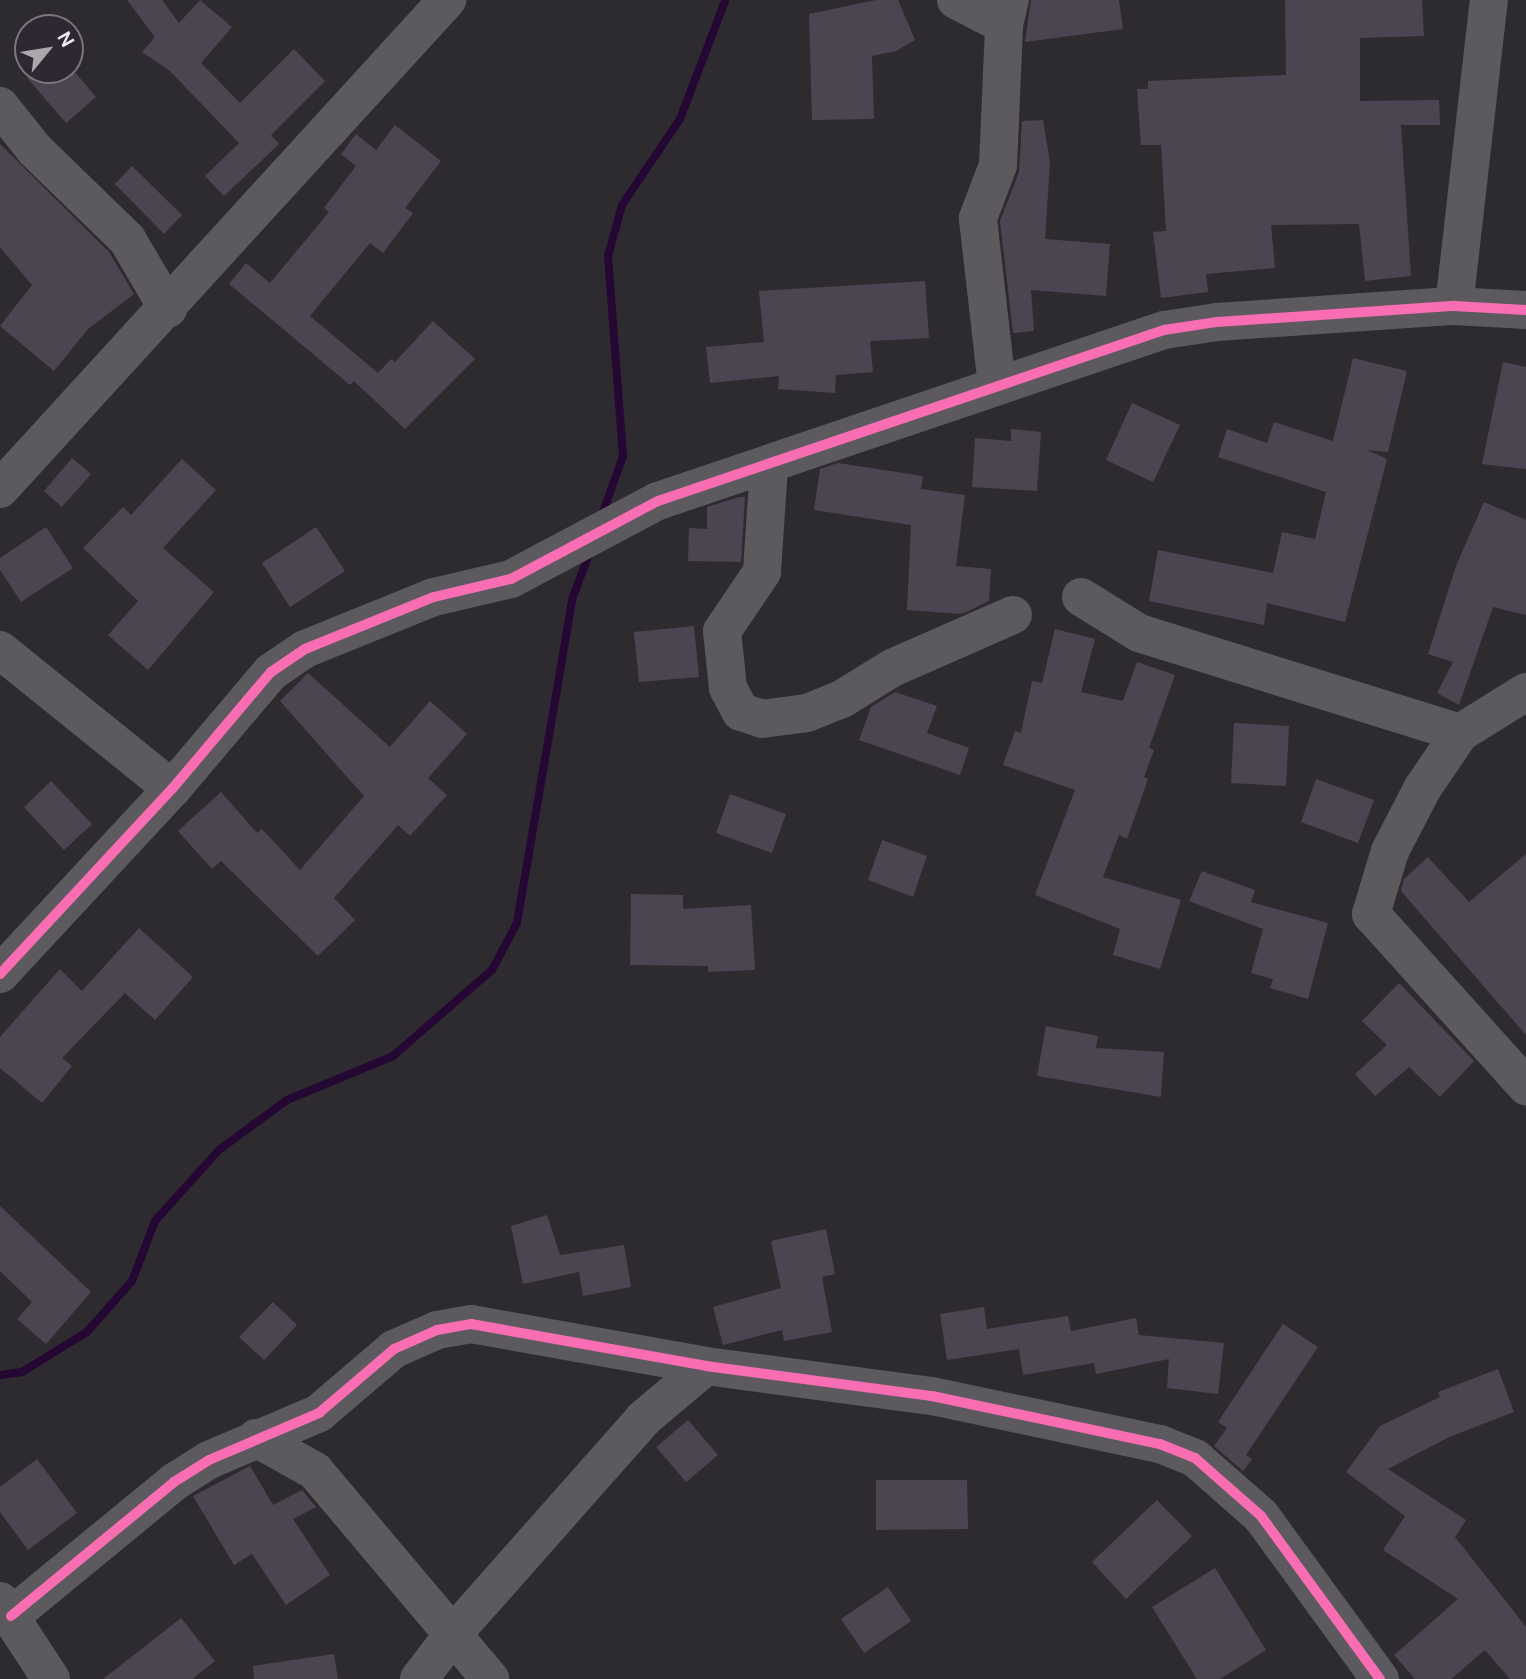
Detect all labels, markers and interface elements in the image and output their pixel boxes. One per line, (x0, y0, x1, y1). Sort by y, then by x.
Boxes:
north arrow (14, 14, 84, 84)
text: N (52, 27, 80, 51)

